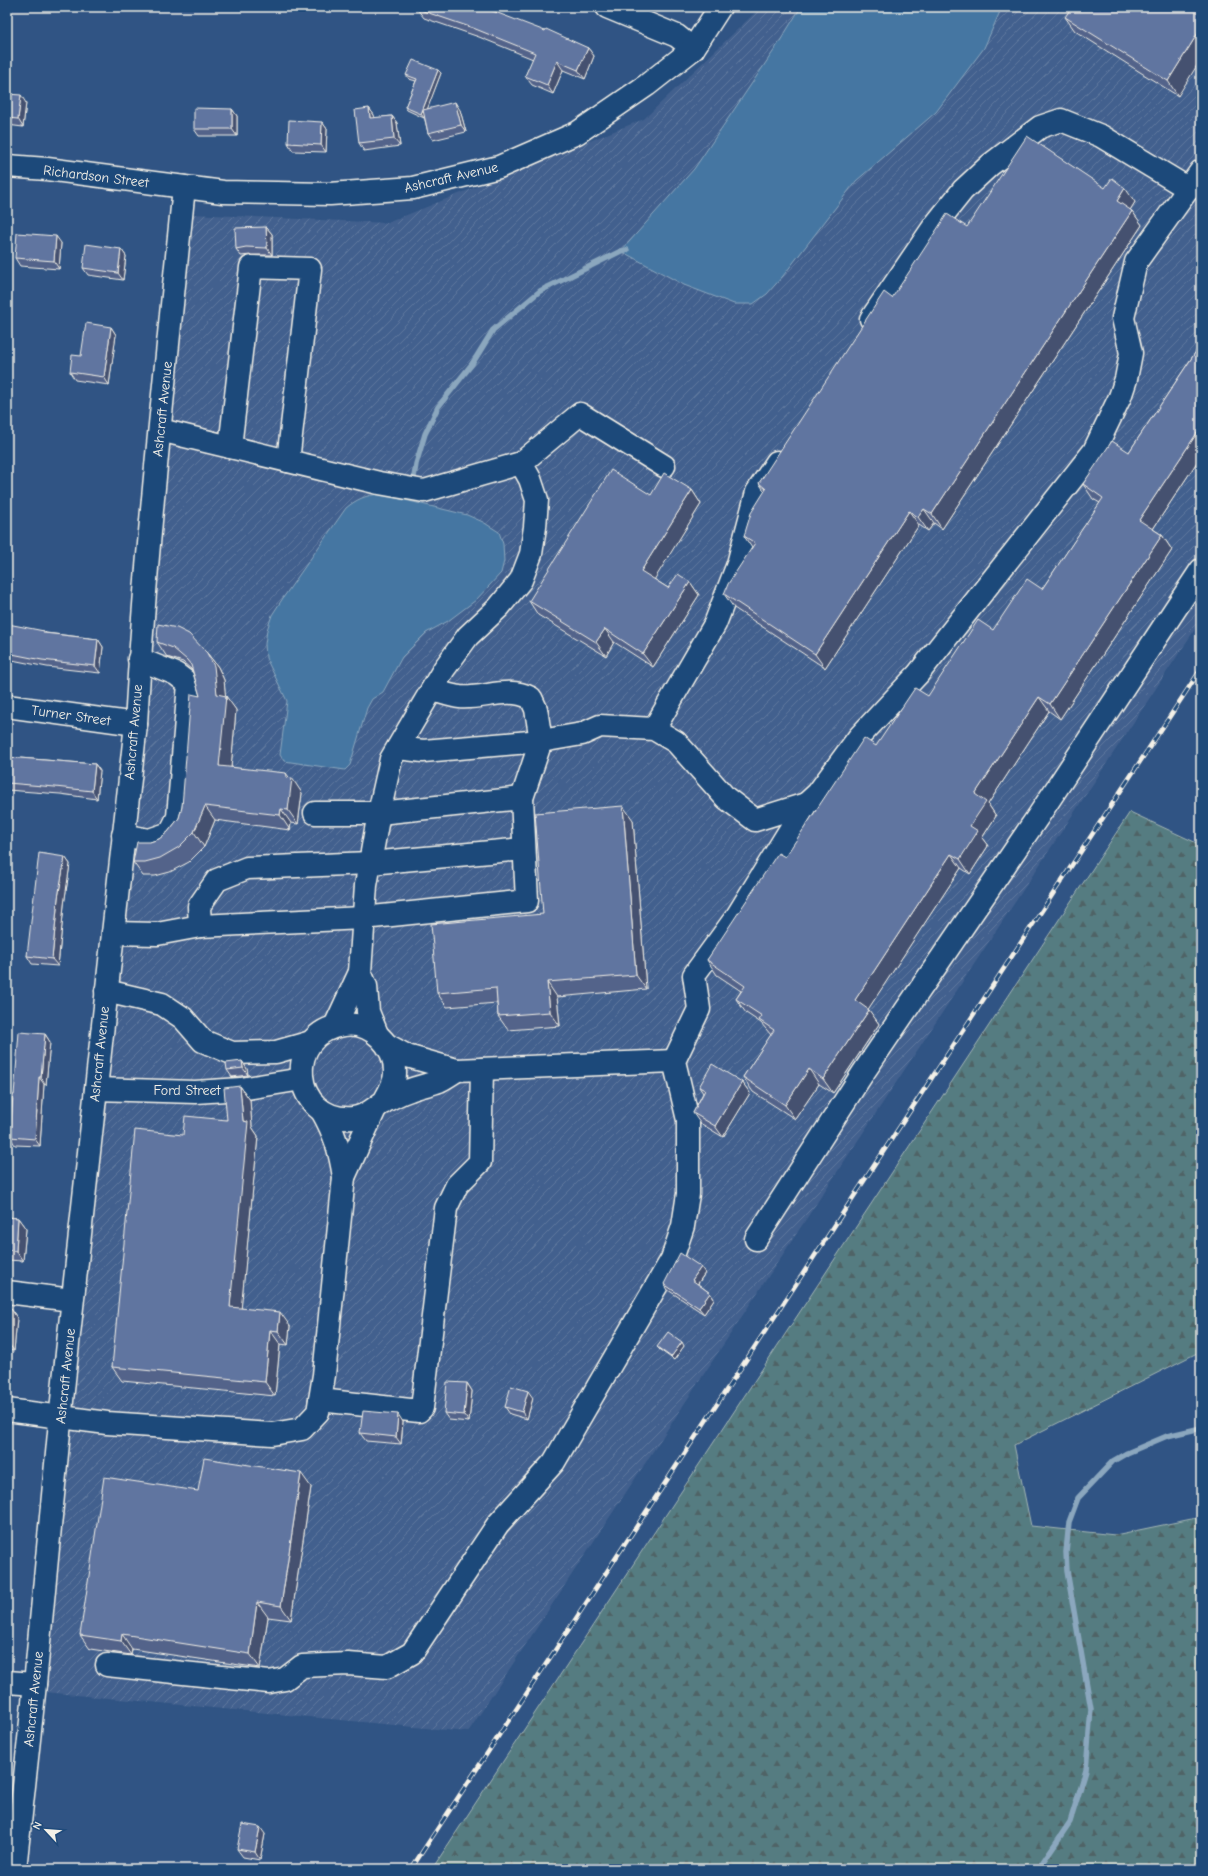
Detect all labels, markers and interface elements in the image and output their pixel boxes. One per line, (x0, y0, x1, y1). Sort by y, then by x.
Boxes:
street label: Ashcraft Avenue (402, 158, 500, 197)
street label: Richardson Street (42, 162, 151, 192)
street label: Ashcraft Avenue (149, 360, 176, 458)
street label: Ashcraft Avenue (121, 684, 146, 781)
street label: Turner Street (30, 702, 113, 730)
street label: Ashcraft Avenue (86, 1005, 113, 1103)
street label: Ford Street (154, 1082, 221, 1099)
street label: Ashcraft Avenue (52, 1327, 79, 1425)
street label: Ashcraft Avenue (20, 1650, 47, 1748)
north arrow (26, 1810, 66, 1850)
text: N (30, 1820, 45, 1832)

